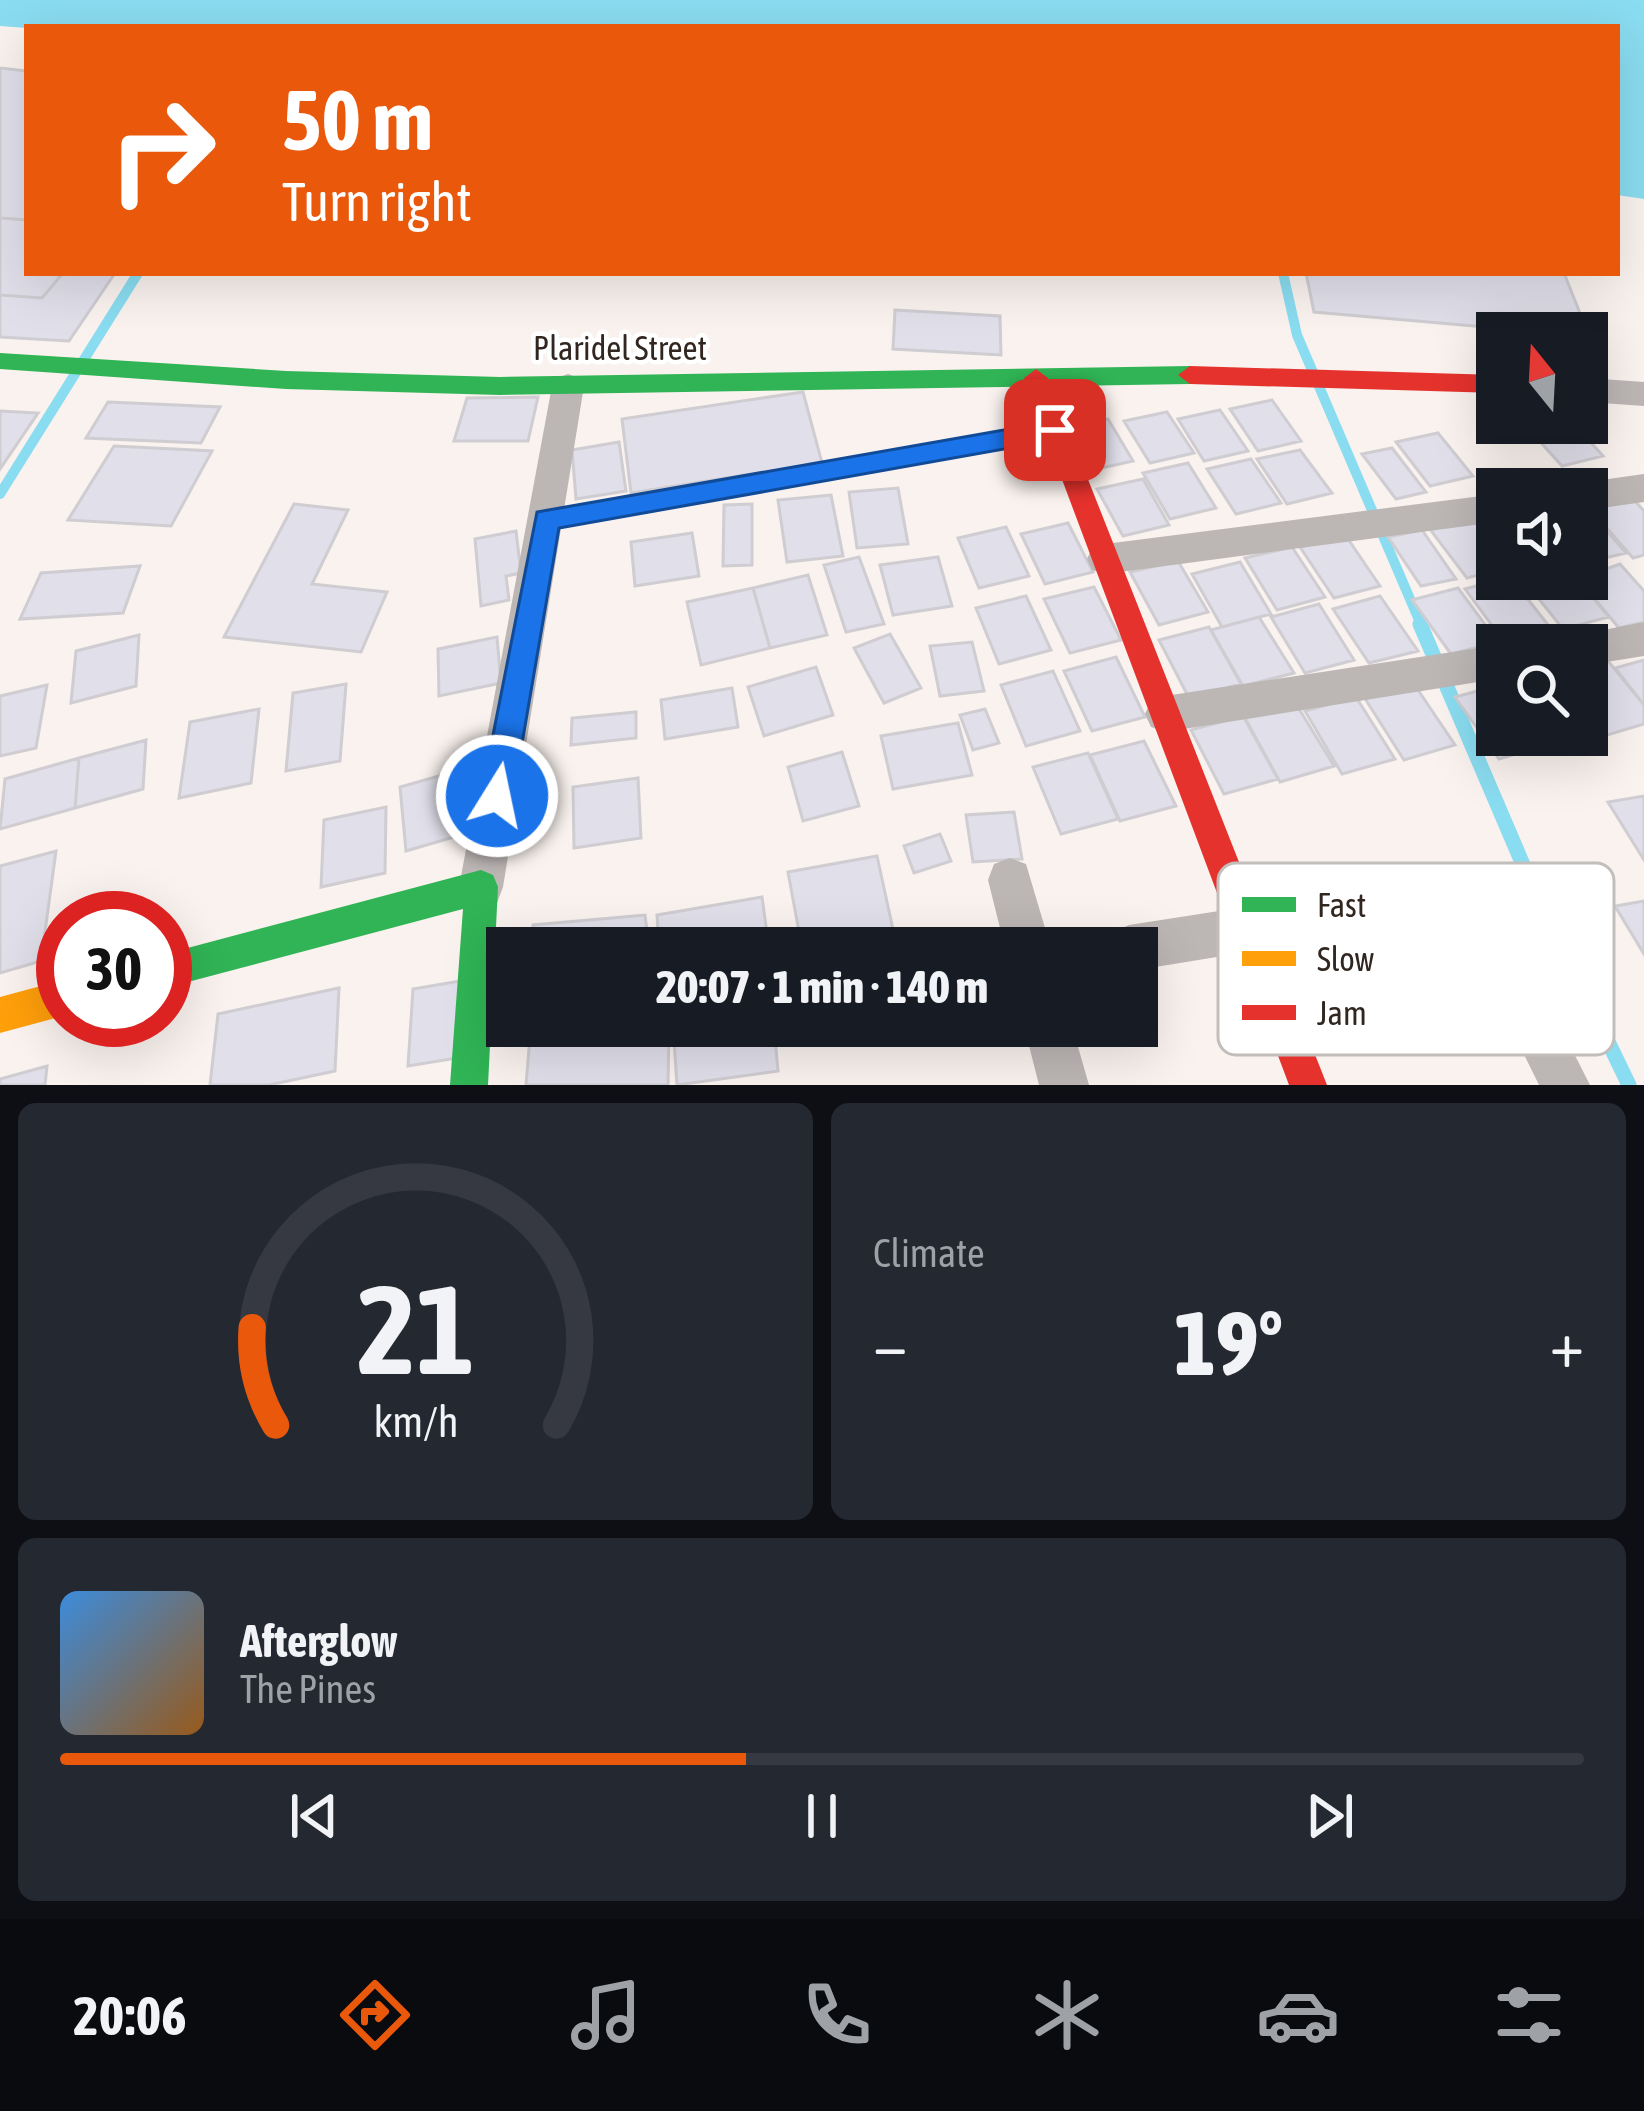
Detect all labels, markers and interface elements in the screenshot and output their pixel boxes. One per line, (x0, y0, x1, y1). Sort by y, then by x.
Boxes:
icon: right (84, 72, 240, 228)
text: 50 m (282, 72, 433, 168)
text: Turn right (282, 171, 472, 232)
north arrow (1476, 312, 1608, 444)
map controls (1476, 312, 1608, 756)
street label: Plaridel Street (533, 329, 707, 367)
pin (1004, 379, 1106, 481)
icon: arrive (1022, 397, 1088, 463)
button: sound (1476, 468, 1608, 600)
button: search (1476, 624, 1608, 756)
position arrow (434, 733, 560, 859)
legend (1218, 863, 1614, 1055)
text: Fast (1317, 886, 1366, 924)
speed limit sign: 30 (36, 891, 192, 1047)
text: Slow (1317, 940, 1374, 978)
text: 20:07 · 1 min · 140 m (656, 961, 988, 1013)
text: Jam (1317, 994, 1367, 1032)
text: Climate (873, 1231, 985, 1275)
text: 21 (357, 1257, 474, 1400)
text: 19° (1174, 1291, 1283, 1394)
text: − (873, 1305, 907, 1381)
text: + (1550, 1305, 1584, 1381)
text: km/h (373, 1396, 458, 1445)
text: Afterglow (240, 1615, 398, 1667)
text: The Pines (240, 1667, 376, 1711)
icon: previous (281, 1783, 347, 1849)
icon: pause (789, 1783, 855, 1849)
icon: next (1297, 1783, 1363, 1849)
icon: directions (333, 1973, 417, 2057)
icon: music (564, 1973, 648, 2057)
icon: phone (795, 1973, 879, 2057)
icon: climate (1025, 1973, 1109, 2057)
icon: car (1256, 1973, 1340, 2057)
icon: filters (1487, 1973, 1571, 2057)
text: 20:06 (73, 1985, 187, 2046)

